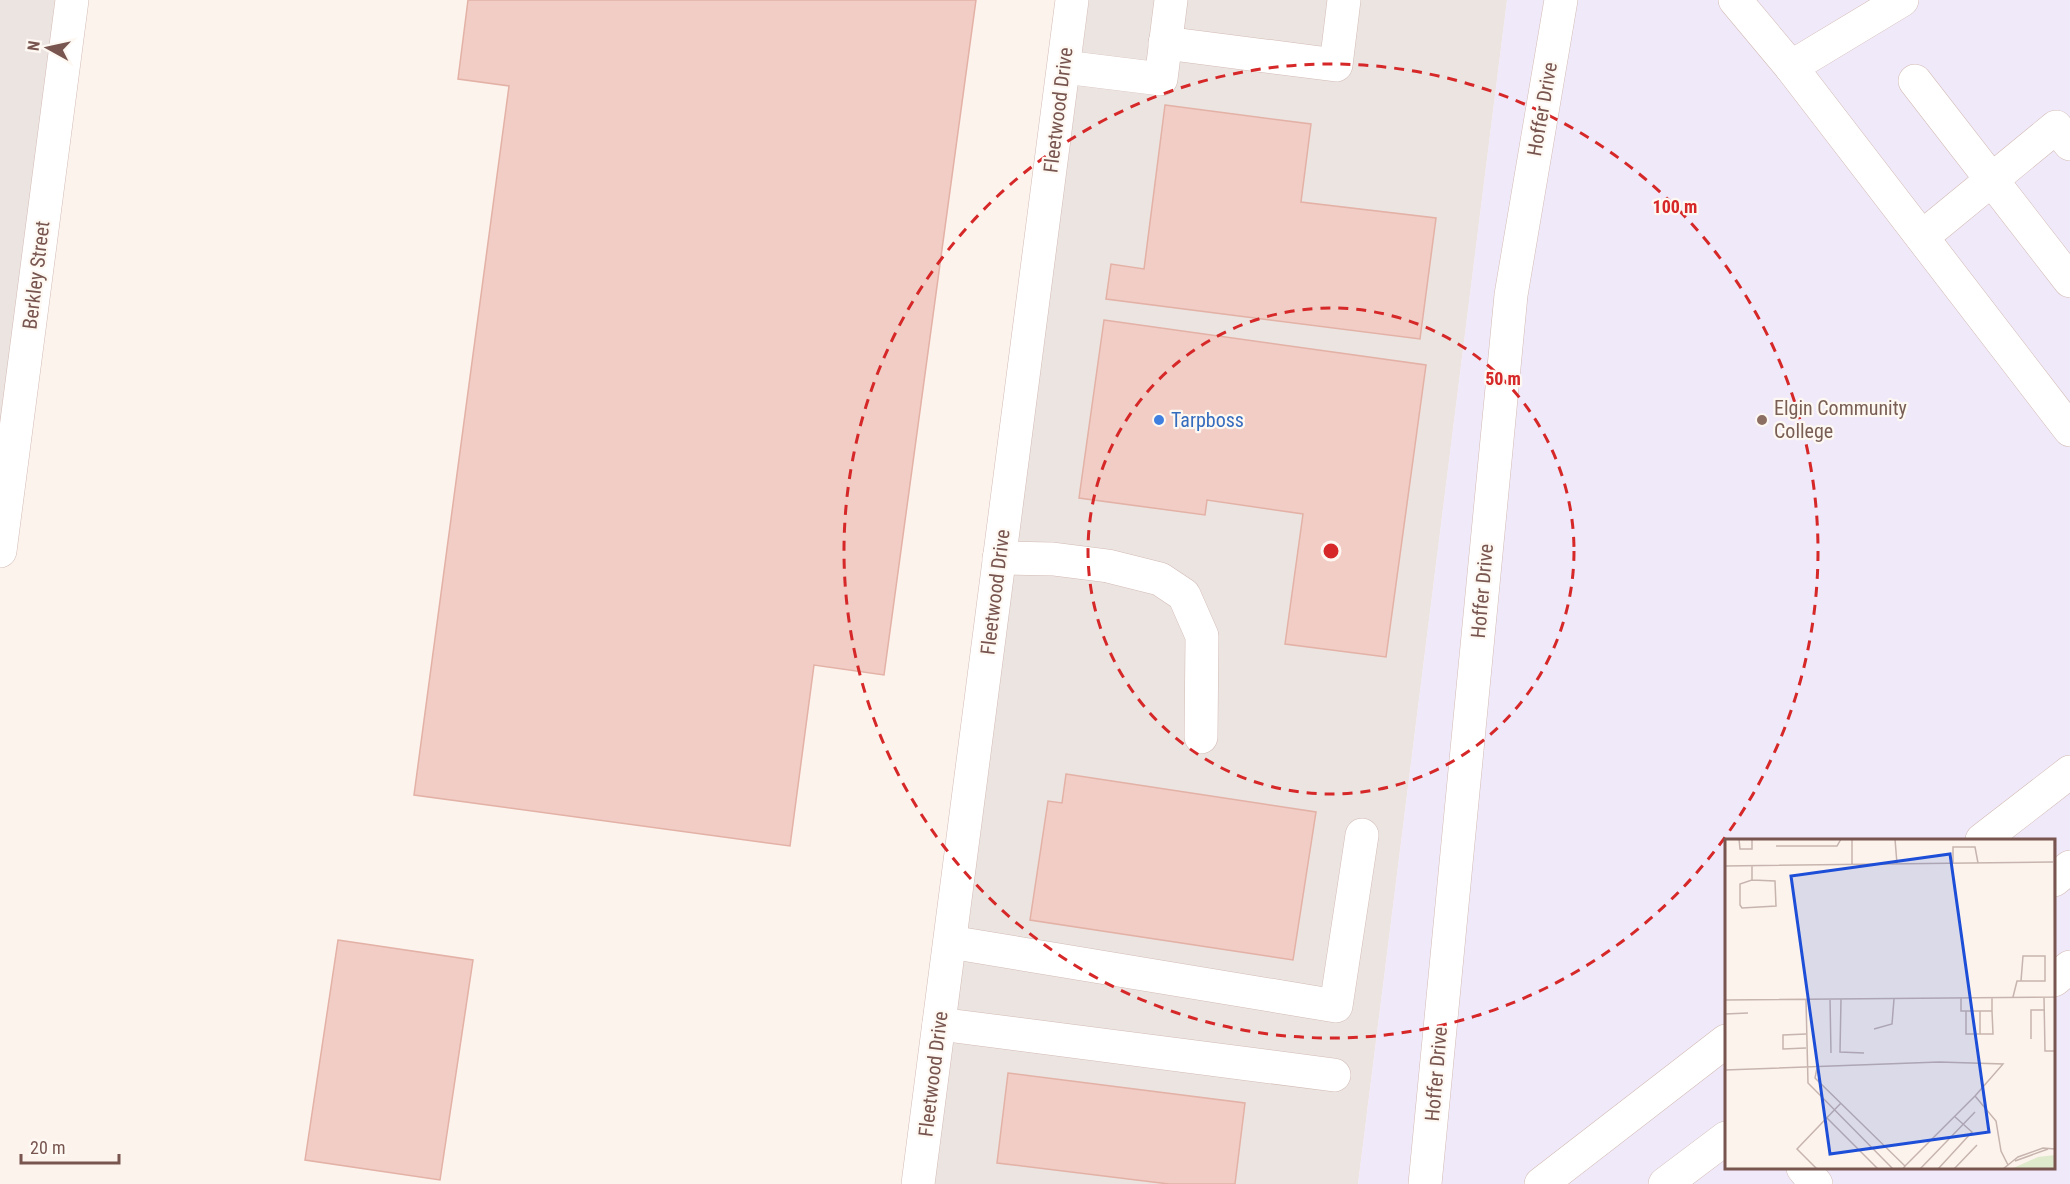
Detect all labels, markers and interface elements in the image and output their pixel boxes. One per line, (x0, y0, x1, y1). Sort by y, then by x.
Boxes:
north arrow (18, 18, 78, 78)
text: N (24, 40, 44, 52)
street label: Fleetwood Drive (1038, 46, 1078, 174)
street label: Hoffer Drive (1522, 60, 1562, 158)
text: 100 m (1653, 196, 1697, 217)
street label: Berkley Street (17, 219, 55, 331)
text: 50 m (1485, 368, 1521, 389)
place label: Elgin Community College (1774, 396, 1907, 443)
place label: Tarpboss (1171, 408, 1244, 432)
marker: Tarpboss (1152, 413, 1166, 427)
marker: Elgin Community College (1755, 413, 1769, 427)
street label: Fleetwood Drive (975, 528, 1015, 656)
centre of rings (1321, 541, 1341, 561)
street label: Hoffer Drive (1466, 543, 1498, 639)
inset map (1725, 839, 2055, 1169)
street label: Fleetwood Drive (913, 1010, 953, 1138)
street label: Hoffer Drive (1420, 1026, 1452, 1122)
scale bar (21, 1127, 118, 1165)
text: 20 m (30, 1137, 65, 1158)

